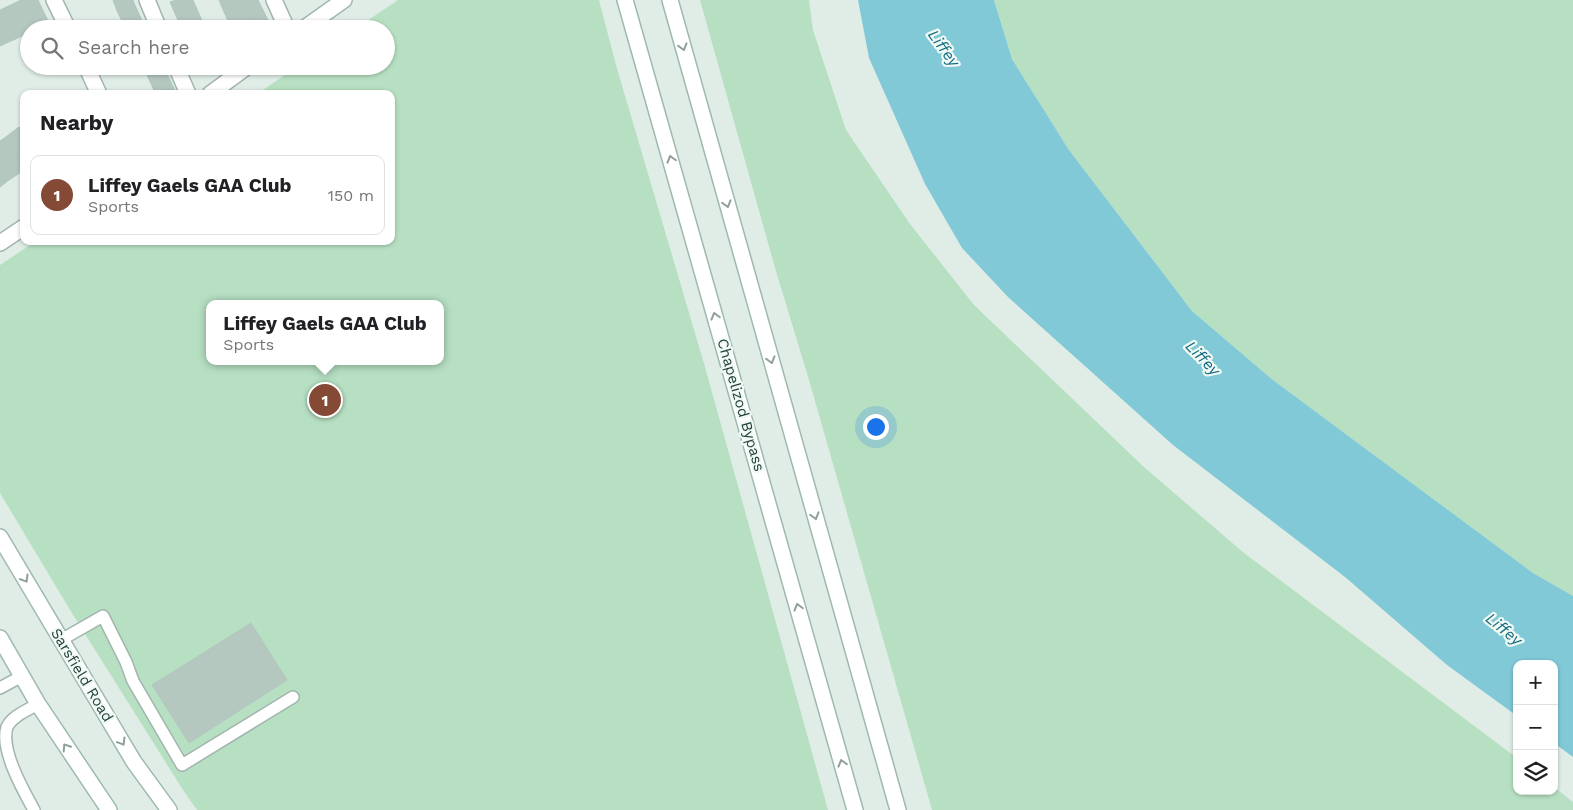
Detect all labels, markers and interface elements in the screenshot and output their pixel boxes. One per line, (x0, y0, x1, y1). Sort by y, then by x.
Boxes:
search box (20, 20, 395, 75)
water label: Liffey (924, 26, 964, 71)
icon: search (38, 34, 66, 62)
text: Search here (78, 36, 189, 59)
one-way arrow (677, 43, 688, 51)
text: Nearby (40, 110, 113, 135)
one-way arrow (666, 156, 676, 164)
text: Liffey Gaels GAA Club (88, 174, 292, 197)
text: 1 (54, 186, 60, 205)
text: 150 m (328, 186, 374, 205)
text: Sports (88, 197, 139, 216)
one-way arrow (721, 199, 731, 207)
popup (206, 300, 444, 365)
text: Liffey Gaels GAA Club (223, 312, 427, 335)
one-way arrow (711, 312, 721, 320)
text: Sports (223, 335, 274, 354)
water label: Liffey (1182, 336, 1225, 380)
street label: Chapelizod Bypass (713, 337, 769, 474)
one-way arrow (765, 355, 775, 363)
pin: 1 (309, 381, 341, 419)
your location (863, 414, 889, 440)
one-way arrow (809, 512, 820, 521)
one-way arrow (18, 574, 28, 583)
one-way arrow (793, 603, 803, 611)
water label: Liffey (1482, 609, 1527, 650)
street label: Sarsfield Road (47, 625, 117, 725)
map controls (1513, 660, 1558, 795)
button: + (1513, 660, 1558, 705)
button: − (1513, 705, 1558, 750)
one-way arrow (116, 737, 126, 746)
one-way arrow (63, 743, 72, 752)
button: layers (1513, 750, 1558, 795)
one-way arrow (837, 760, 847, 768)

